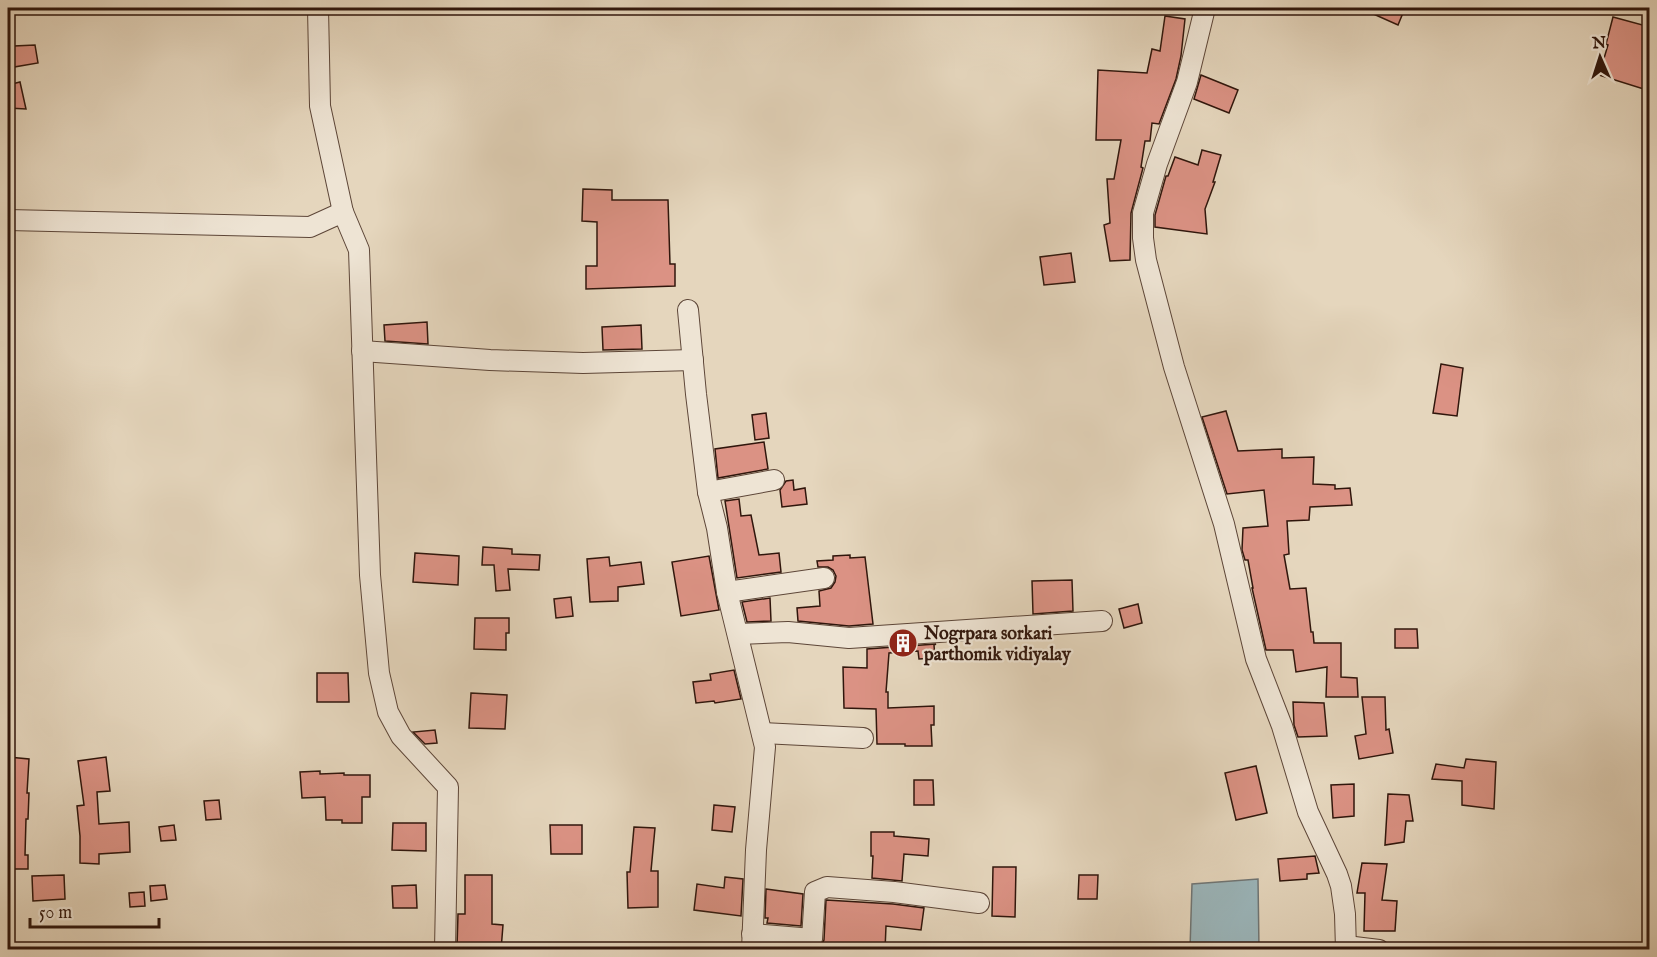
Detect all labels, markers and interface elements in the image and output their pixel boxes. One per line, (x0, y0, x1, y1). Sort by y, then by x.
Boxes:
north arrow (1570, 27, 1630, 87)
text: N (1591, 34, 1607, 54)
place label: Nogrpara sorkari parthomik vidiyalay (923, 623, 1072, 667)
building icon: Nogrpara sorkari parthomik vidiyalay (887, 627, 919, 659)
scale bar (30, 891, 159, 929)
text: 50 m (39, 902, 72, 925)

